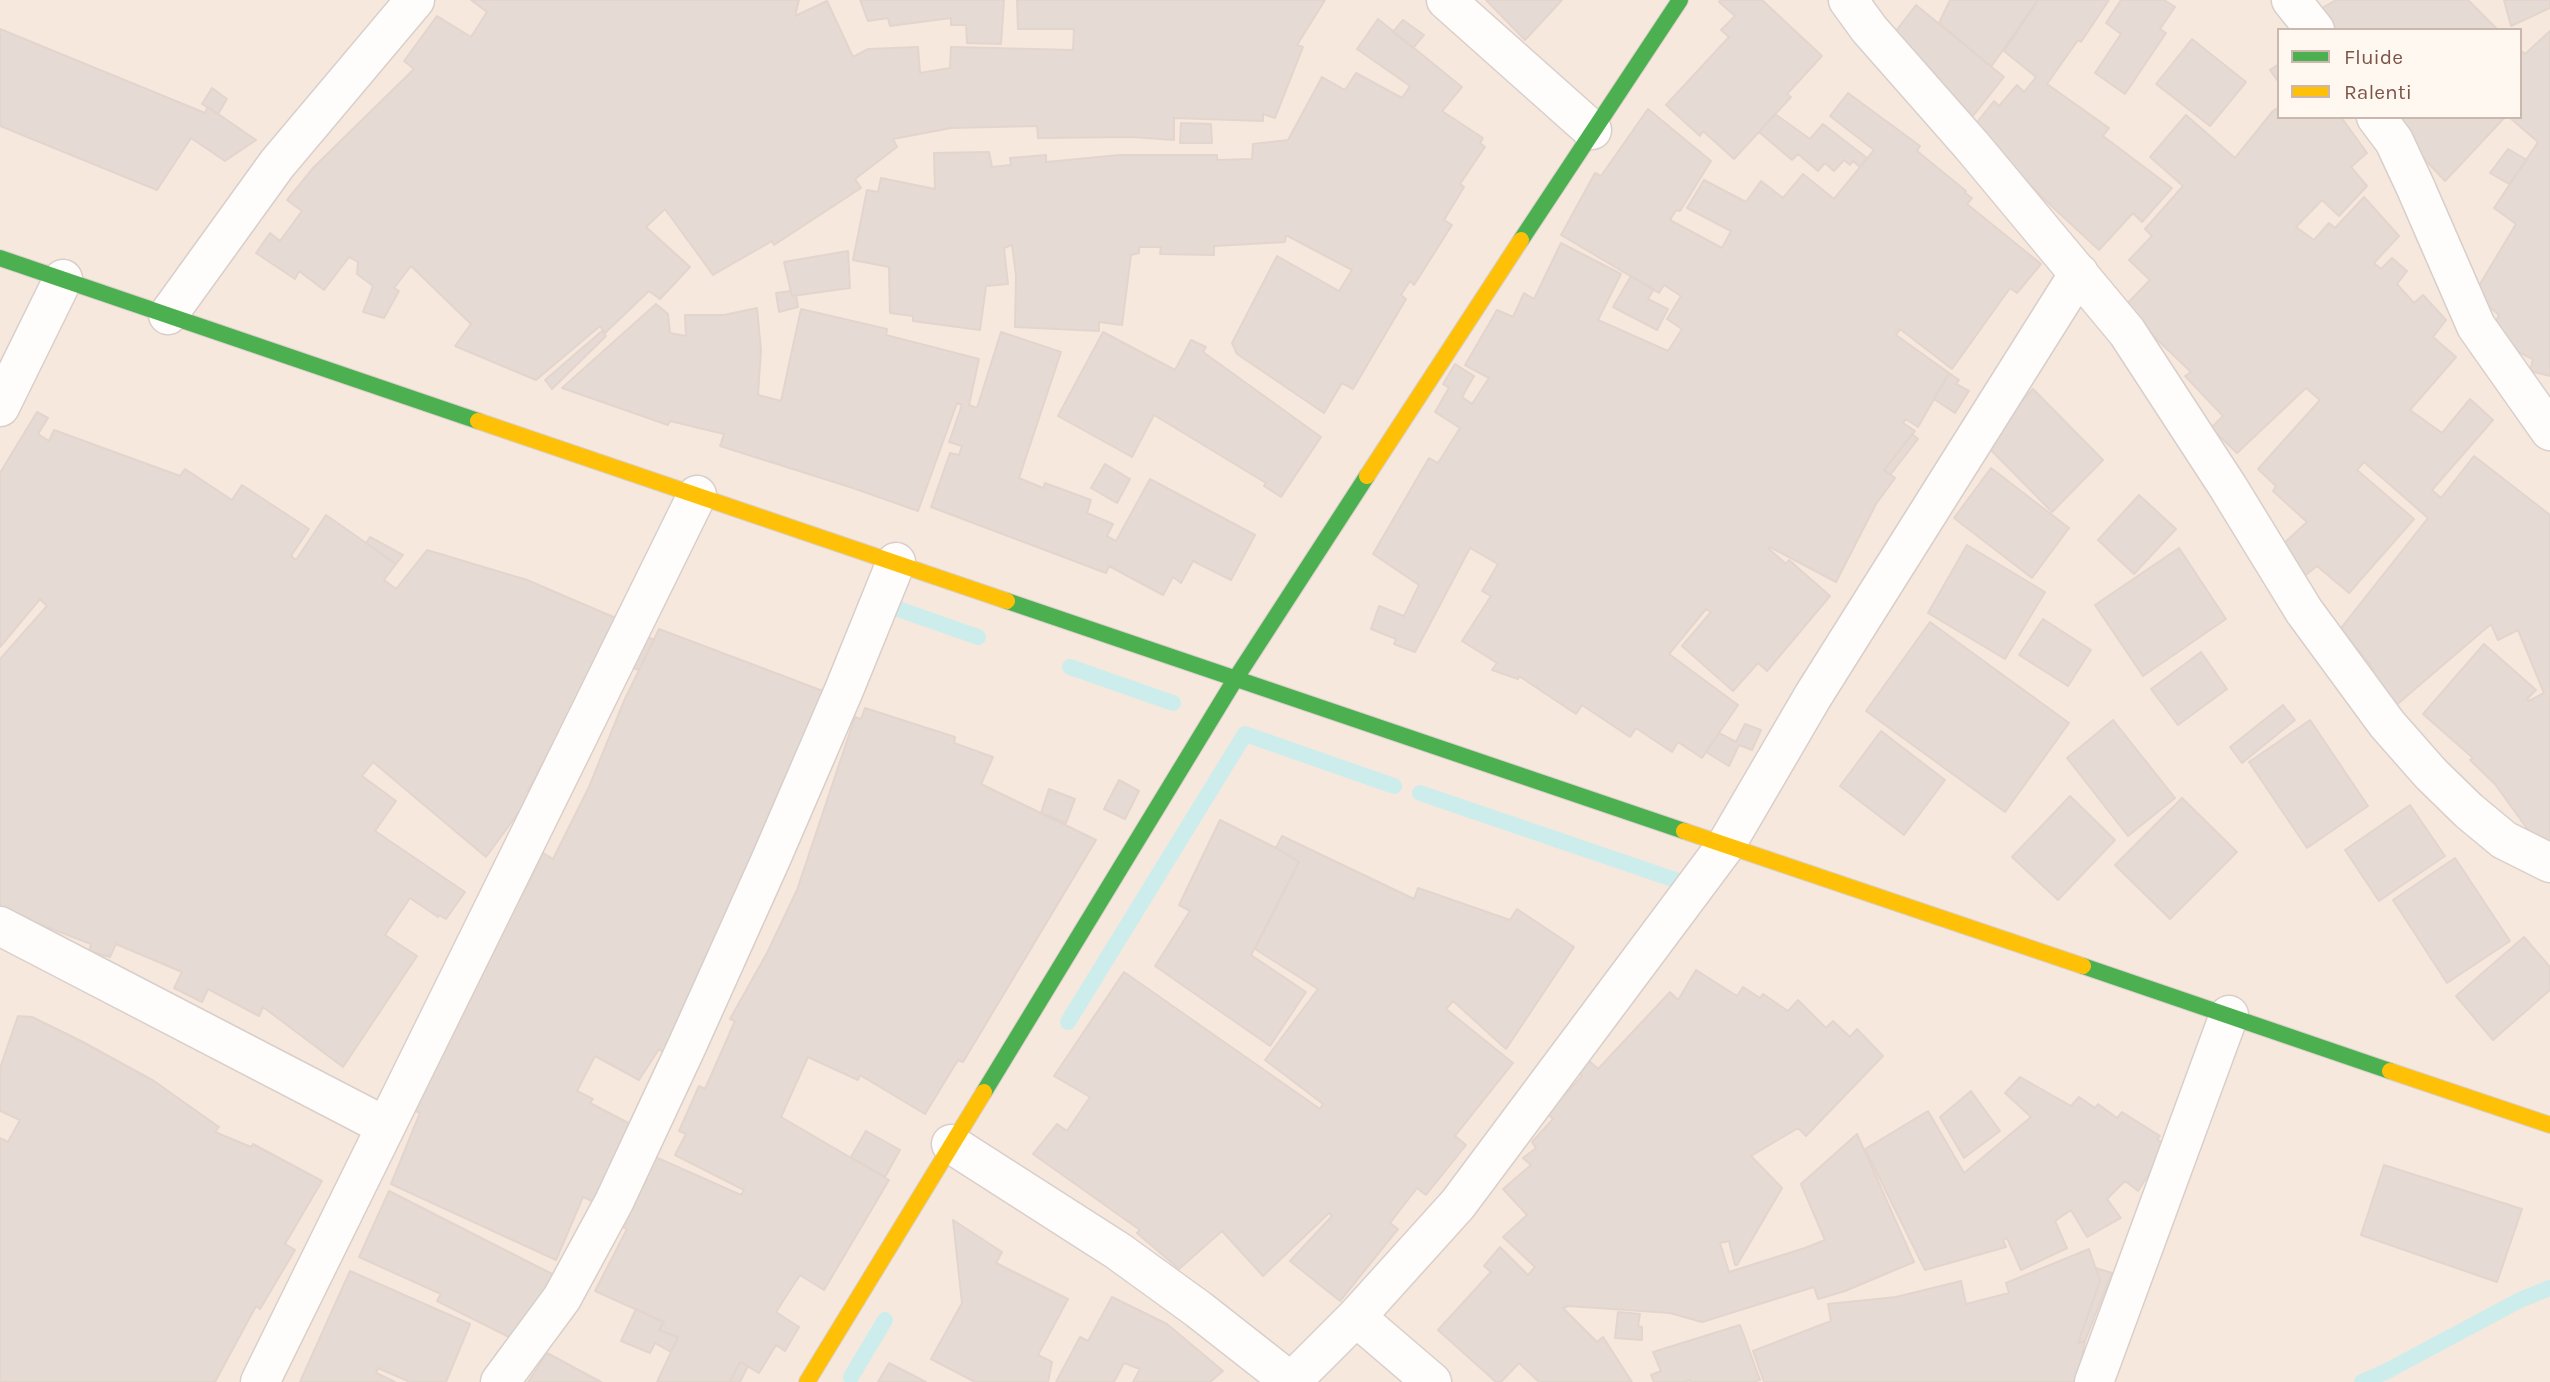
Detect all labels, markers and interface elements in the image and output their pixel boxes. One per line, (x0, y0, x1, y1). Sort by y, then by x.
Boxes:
legend (2277, 28, 2522, 119)
text: Fluide (2344, 45, 2403, 69)
text: Ralenti (2344, 80, 2412, 104)

